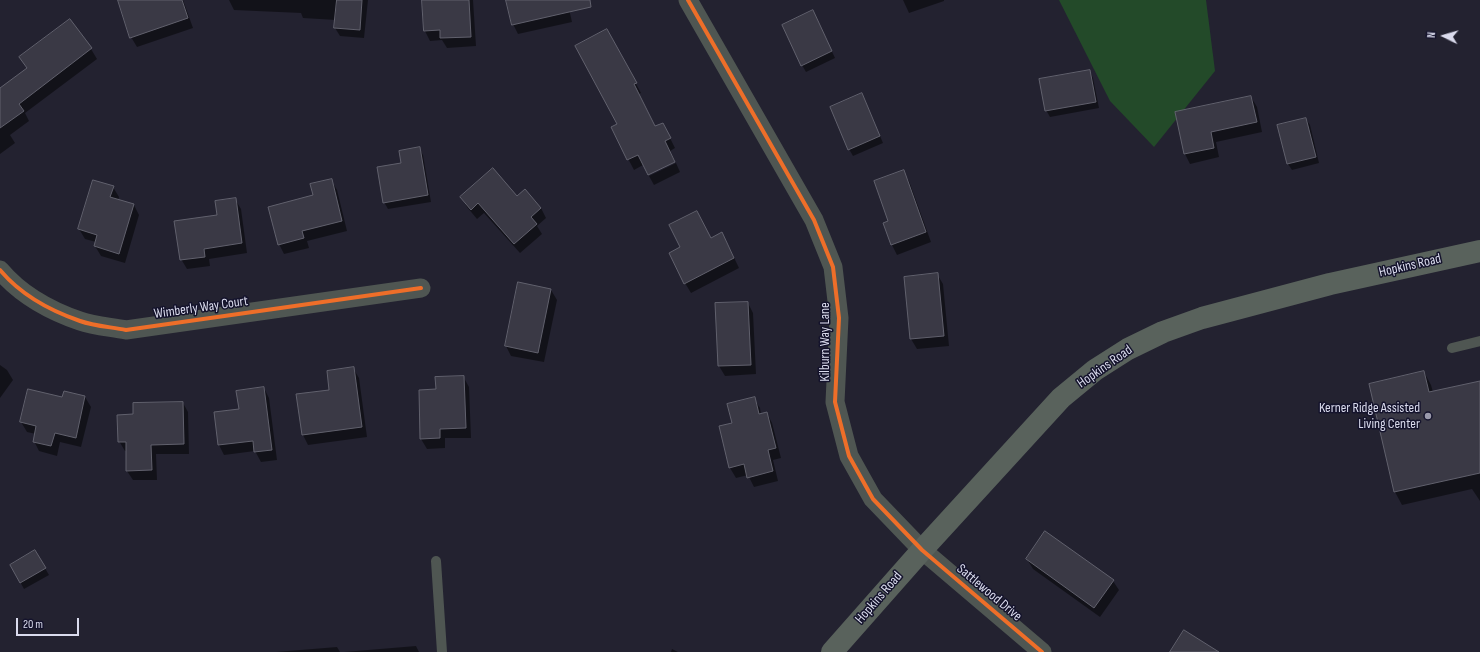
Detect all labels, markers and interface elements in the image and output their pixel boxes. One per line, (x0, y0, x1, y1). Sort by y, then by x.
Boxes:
north arrow (1424, 16, 1464, 56)
text: N (1425, 31, 1438, 38)
street label: Hopkins Road (1377, 251, 1443, 281)
street label: Wimberly Way Court (153, 293, 249, 323)
street label: Kilburn Way Lane (817, 302, 833, 382)
street label: Hopkins Road (1074, 342, 1136, 392)
place label: Kerner Ridge Assisted Living Center (1319, 400, 1420, 432)
marker: Kerner Ridge Assisted Living Center (1423, 411, 1433, 421)
street label: Sattlewood Drive (953, 561, 1025, 625)
street label: Hopkins Road (852, 569, 906, 627)
scale bar (18, 610, 81, 636)
text: 20 m (23, 617, 43, 632)

